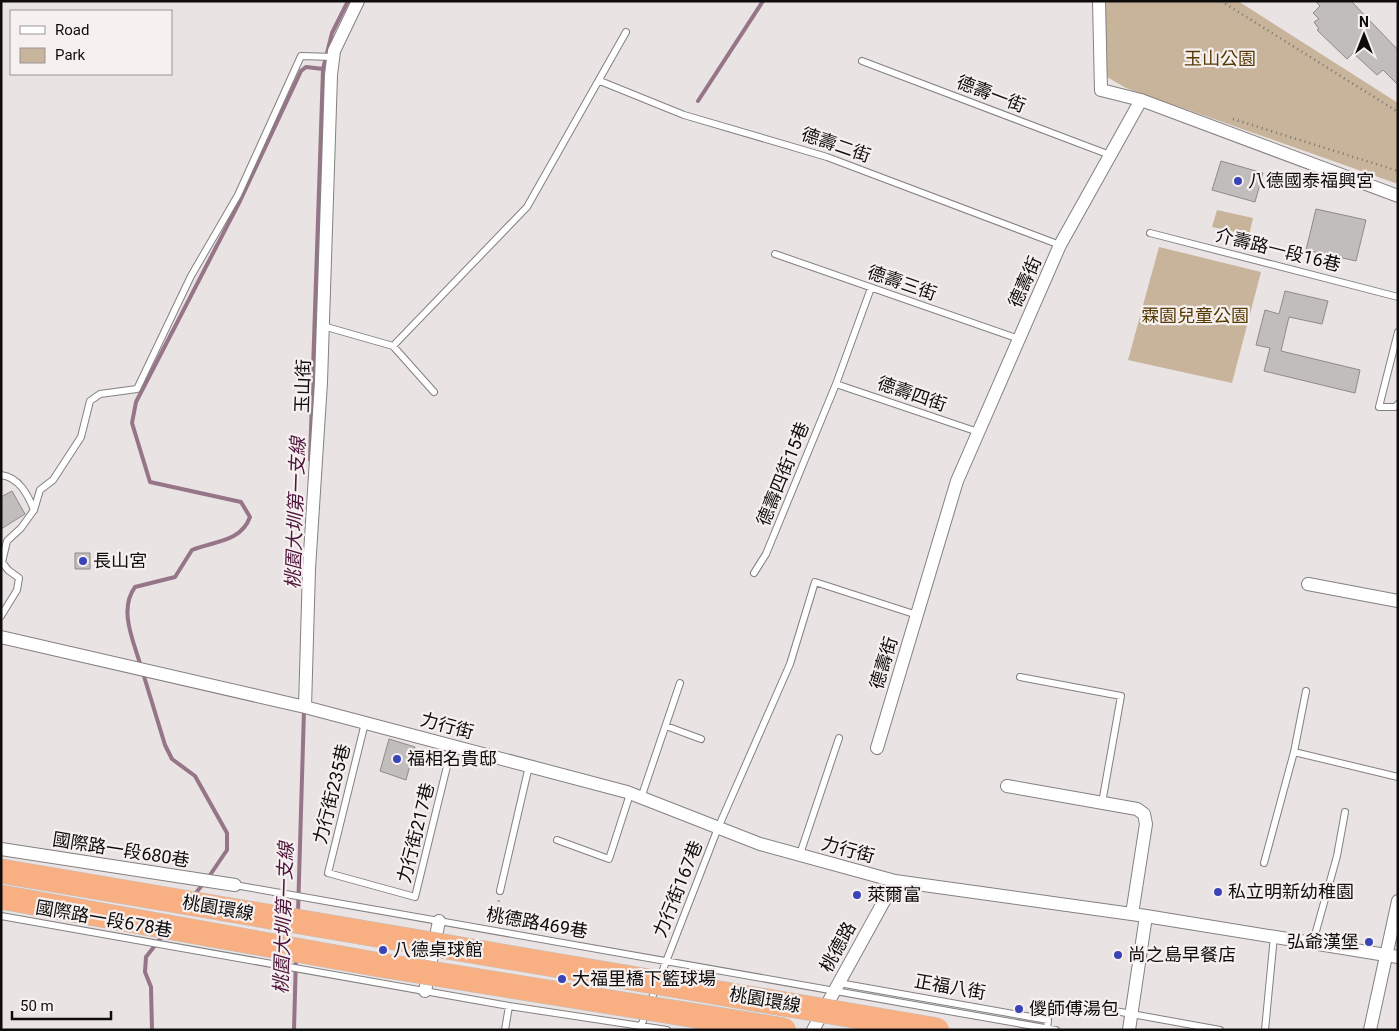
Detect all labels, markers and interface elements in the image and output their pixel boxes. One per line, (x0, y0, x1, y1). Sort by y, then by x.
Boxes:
legend (10, 10, 172, 75)
north arrow (1339, 10, 1389, 60)
text: N (1359, 14, 1369, 30)
text: Road (55, 21, 89, 39)
text: Park (55, 46, 86, 64)
park label: 玉山公園 (1184, 48, 1256, 69)
street label: 德壽一街 (954, 71, 1029, 116)
street label: 德壽二街 (799, 123, 874, 166)
place label: 八德國泰福興宮 (1248, 170, 1374, 191)
marker: 八德國泰福興宮 (1232, 175, 1244, 187)
street label: 介壽路一段16巷 (1213, 224, 1343, 275)
street label: 德壽街 (1004, 253, 1045, 311)
street label: 德壽三街 (865, 261, 940, 304)
park label: 霖園兒童公園 (1141, 305, 1249, 326)
street label: 玉山街 (291, 359, 314, 413)
street label: 德壽四街 (875, 372, 950, 415)
street label: 德壽四街15巷 (752, 419, 813, 529)
water label: 桃園大圳第一支線 (281, 435, 310, 589)
place label: 長山宮 (93, 550, 147, 571)
marker: 長山宮 (77, 555, 89, 567)
street label: 德壽街 (866, 634, 901, 692)
street label: 力行街 (418, 708, 476, 743)
street label: 力行街235巷 (309, 742, 354, 846)
place label: 福相名貴邸 (407, 748, 497, 769)
marker: 福相名貴邸 (391, 753, 403, 765)
street label: 力行街217巷 (393, 781, 438, 885)
street label: 國際路一段680巷 (51, 828, 191, 871)
street label: 力行街 (819, 832, 877, 867)
street label: 力行街167巷 (649, 837, 706, 940)
water label: 桃園大圳第一支線 (269, 840, 298, 994)
place label: 私立明新幼稚園 (1228, 881, 1354, 902)
place label: 萊爾富 (867, 884, 921, 905)
marker: 私立明新幼稚園 (1212, 886, 1224, 898)
marker: 萊爾富 (851, 889, 863, 901)
street label: 桃園環線 (181, 891, 255, 924)
street label: 國際路一段678巷 (34, 896, 174, 941)
street label: 桃德路469巷 (485, 903, 589, 942)
street label: 桃德路 (815, 918, 860, 975)
place label: 弘爺漢堡 (1287, 931, 1359, 952)
marker: 弘爺漢堡 (1363, 936, 1375, 948)
place label: 八德桌球館 (393, 939, 483, 960)
marker: 八德桌球館 (377, 944, 389, 956)
place label: 尚之島早餐店 (1128, 944, 1236, 965)
marker: 尚之島早餐店 (1112, 949, 1124, 961)
place label: 大福里橋下籃球場 (572, 968, 716, 989)
street label: 正福八街 (913, 970, 987, 1003)
marker: 大福里橋下籃球場 (556, 973, 568, 985)
street label: 桃園環線 (728, 983, 802, 1016)
scale bar (12, 988, 111, 1020)
text: 50 m (20, 997, 54, 1015)
place label: 儍師傅湯包 (1029, 998, 1119, 1019)
marker: 儍師傅湯包 (1013, 1003, 1025, 1015)

